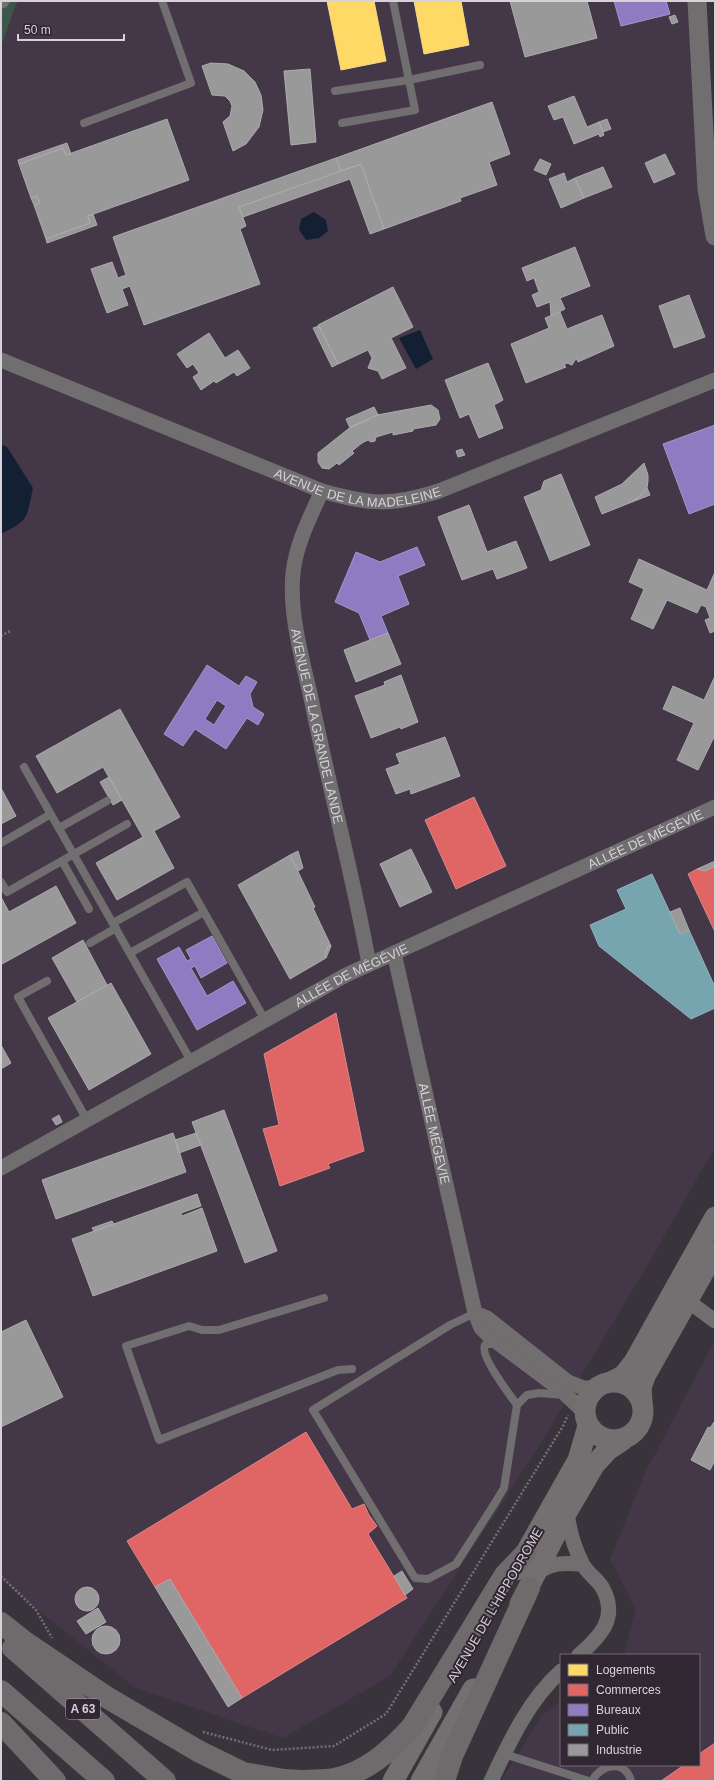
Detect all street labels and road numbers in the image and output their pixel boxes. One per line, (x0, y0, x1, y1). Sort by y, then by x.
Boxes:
street label: AVENUE DE LA MADELEINE (272, 465, 443, 509)
street label: AVENUE DE LA GRANDE LANDE (288, 627, 346, 825)
street label: ALLÉE DE MÉGÉVIE (585, 806, 705, 872)
street label: ALLÉE DE MÉGÉVIE (292, 940, 411, 1010)
street label: ALLÉE MÈGEVIE (416, 1081, 453, 1186)
street label: AVENUE DE L'HIPPODROME (444, 1525, 546, 1685)
road number: A 63 (66, 1699, 100, 1719)

